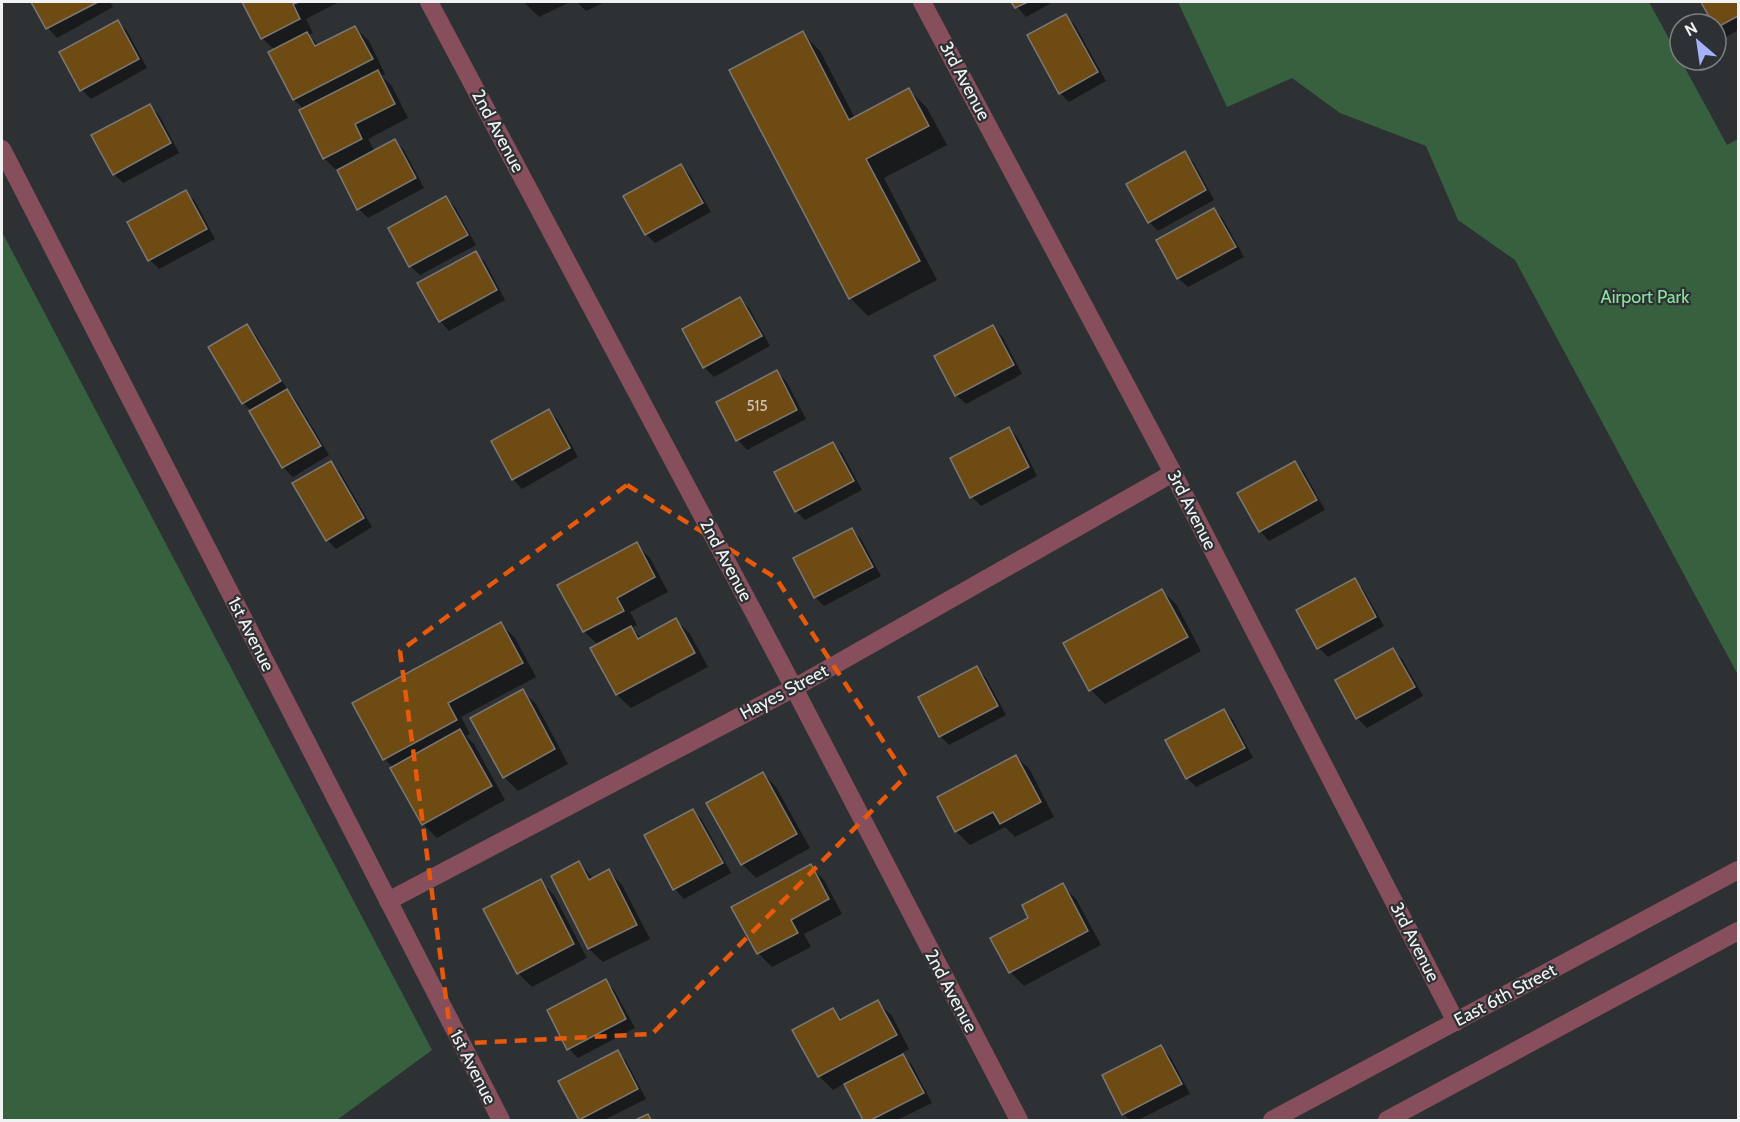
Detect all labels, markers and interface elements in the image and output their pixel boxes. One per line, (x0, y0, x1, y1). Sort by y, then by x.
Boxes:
north arrow (1668, 12, 1728, 72)
text: N (1681, 18, 1701, 40)
street label: 3rd Avenue (935, 38, 995, 124)
street label: 2nd Avenue (467, 86, 529, 176)
park label: Airport Park (1601, 286, 1690, 308)
house number: 515 (746, 397, 768, 415)
street label: 3rd Avenue (1163, 467, 1221, 553)
street label: 2nd Avenue (695, 515, 757, 605)
street label: 1st Avenue (223, 593, 279, 675)
street label: Hayes Street (736, 660, 832, 724)
street label: 3rd Avenue (1386, 899, 1444, 985)
street label: 2nd Avenue (920, 946, 982, 1036)
street label: East 6th Street (1450, 959, 1560, 1031)
street label: 1st Avenue (445, 1026, 501, 1108)

